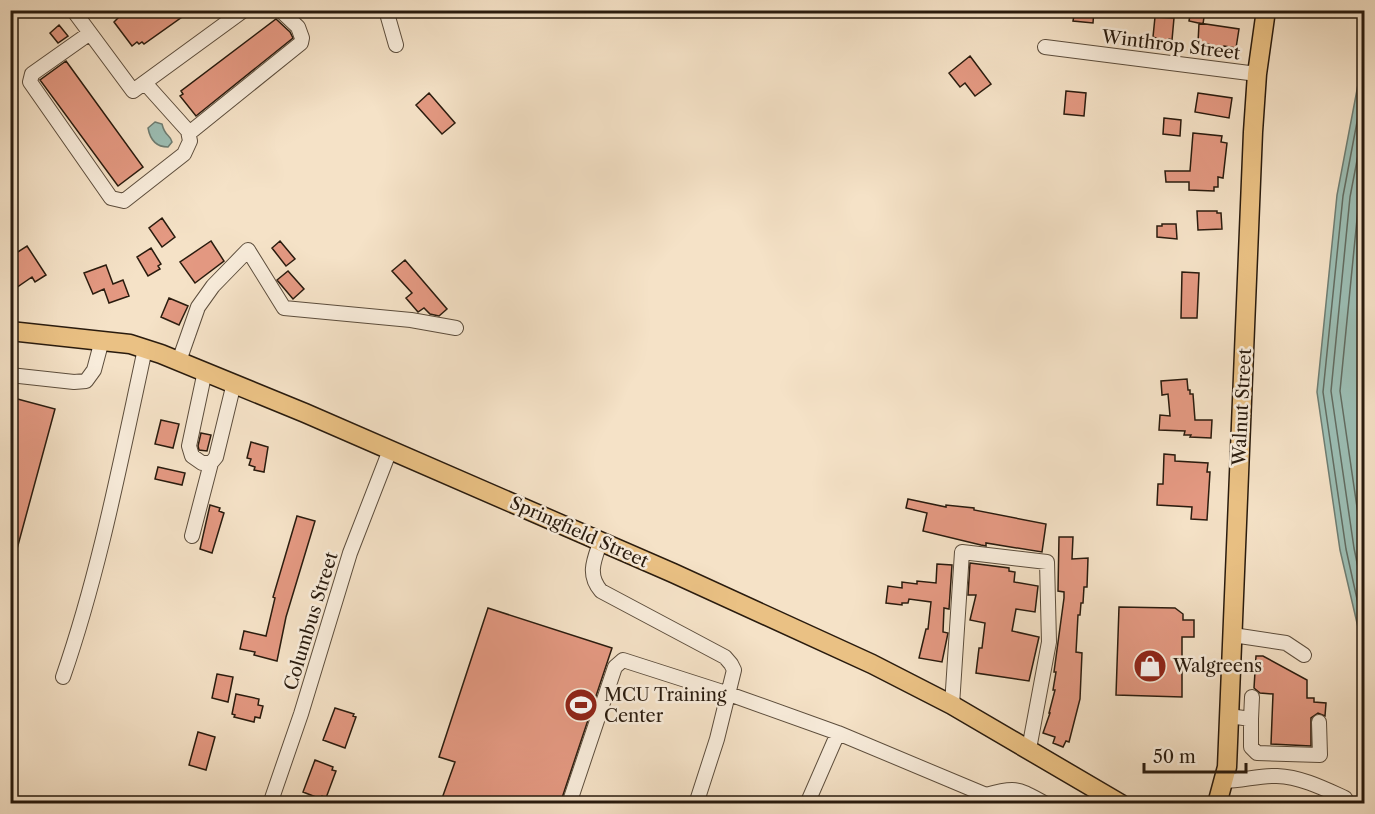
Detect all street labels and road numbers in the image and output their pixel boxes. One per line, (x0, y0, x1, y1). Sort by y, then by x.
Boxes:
street label: Winthrop Street (1099, 25, 1242, 64)
street label: Walnut Street (1228, 347, 1256, 467)
street label: Springfield Street (506, 492, 652, 573)
street label: Columbus Street (279, 548, 343, 693)

